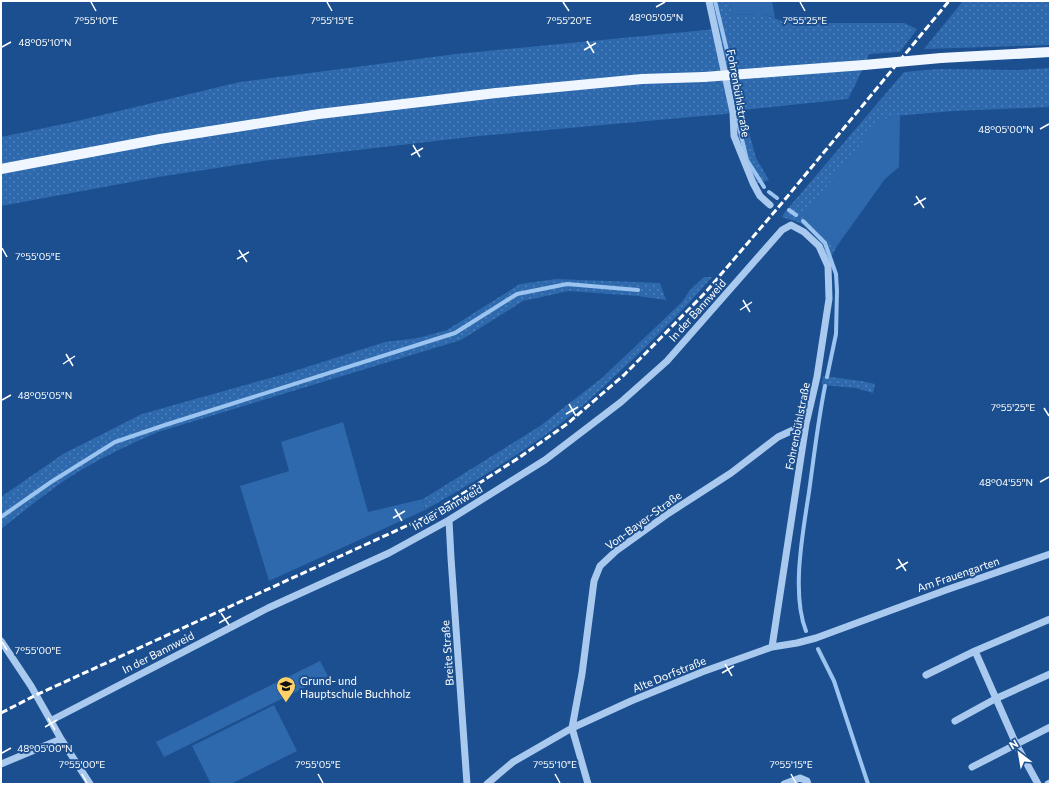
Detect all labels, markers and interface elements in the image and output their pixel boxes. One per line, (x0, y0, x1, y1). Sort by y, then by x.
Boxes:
text: 48°05'05"N (629, 11, 683, 23)
text: 7°55'10"E (74, 14, 118, 26)
text: 7°55'15"E (310, 14, 354, 26)
text: 7°55'20"E (546, 14, 592, 26)
text: 7°55'25"E (783, 14, 827, 26)
text: 48°05'10"N (18, 36, 72, 48)
street label: Fohrenbühlstraße (725, 48, 753, 138)
text: 48°05'00"N (978, 123, 1034, 135)
text: 7°55'05"E (15, 250, 61, 262)
street label: In der Bannweid (666, 276, 728, 344)
street label: Fohrenbühlstraße (782, 381, 812, 471)
text: 48°05'05"N (18, 389, 72, 401)
text: 7°55'25"E (991, 401, 1035, 413)
text: 48°04'55"N (979, 476, 1033, 488)
street label: In der Bannweid (410, 482, 484, 532)
street label: Von-Bayer-Straße (602, 488, 684, 552)
street label: Am Frauengarten (915, 554, 1001, 594)
street label: Breite Straße (438, 620, 456, 686)
street label: In der Bannweid (120, 628, 196, 676)
text: 7°55'00"E (15, 644, 61, 656)
street label: Alte Dorfstraße (630, 653, 708, 695)
place label: Grund- und Hauptschule Buchholz (300, 674, 411, 700)
school or university icon: Grund- und Hauptschule Buchholz (275, 675, 297, 703)
north arrow (999, 733, 1039, 773)
text: N (1007, 736, 1020, 752)
text: 48°05'00"N (17, 742, 73, 754)
text: 7°55'00"E (59, 758, 105, 770)
text: 7°55'05"E (295, 758, 341, 770)
text: 7°55'10"E (533, 758, 577, 770)
text: 7°55'15"E (769, 758, 813, 770)

